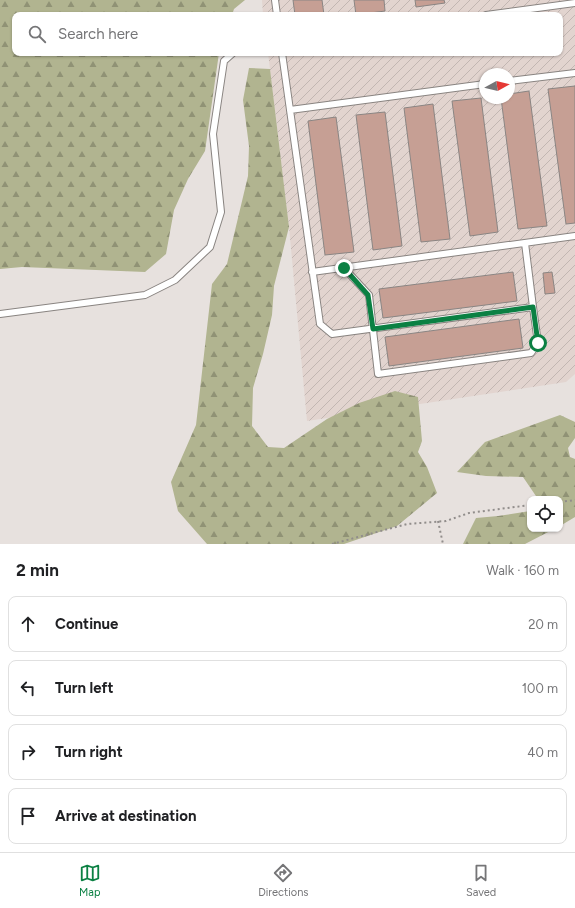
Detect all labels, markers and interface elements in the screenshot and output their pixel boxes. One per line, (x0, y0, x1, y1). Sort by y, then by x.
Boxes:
search box (12, 12, 563, 56)
icon: search (26, 23, 48, 45)
text: Search here (58, 25, 138, 43)
north arrow (479, 68, 515, 104)
route end (335, 259, 353, 277)
route start (529, 334, 547, 352)
map controls (527, 496, 563, 532)
button: locate (527, 496, 563, 532)
text: 2 min (16, 560, 59, 580)
text: Walk · 160 m (486, 563, 559, 578)
icon: ahead (17, 613, 39, 635)
text: Continue (55, 615, 118, 633)
text: 20 m (528, 617, 558, 632)
icon: left (17, 677, 39, 699)
text: Turn left (55, 679, 113, 697)
text: 100 m (522, 681, 558, 696)
icon: right (17, 741, 39, 763)
text: Turn right (55, 743, 123, 761)
text: 40 m (527, 745, 558, 760)
icon: arrive (17, 805, 39, 827)
text: Arrive at destination (55, 807, 196, 825)
tab: Map (79, 862, 101, 899)
tab: Directions (258, 862, 308, 899)
tab: Saved (466, 862, 496, 899)

